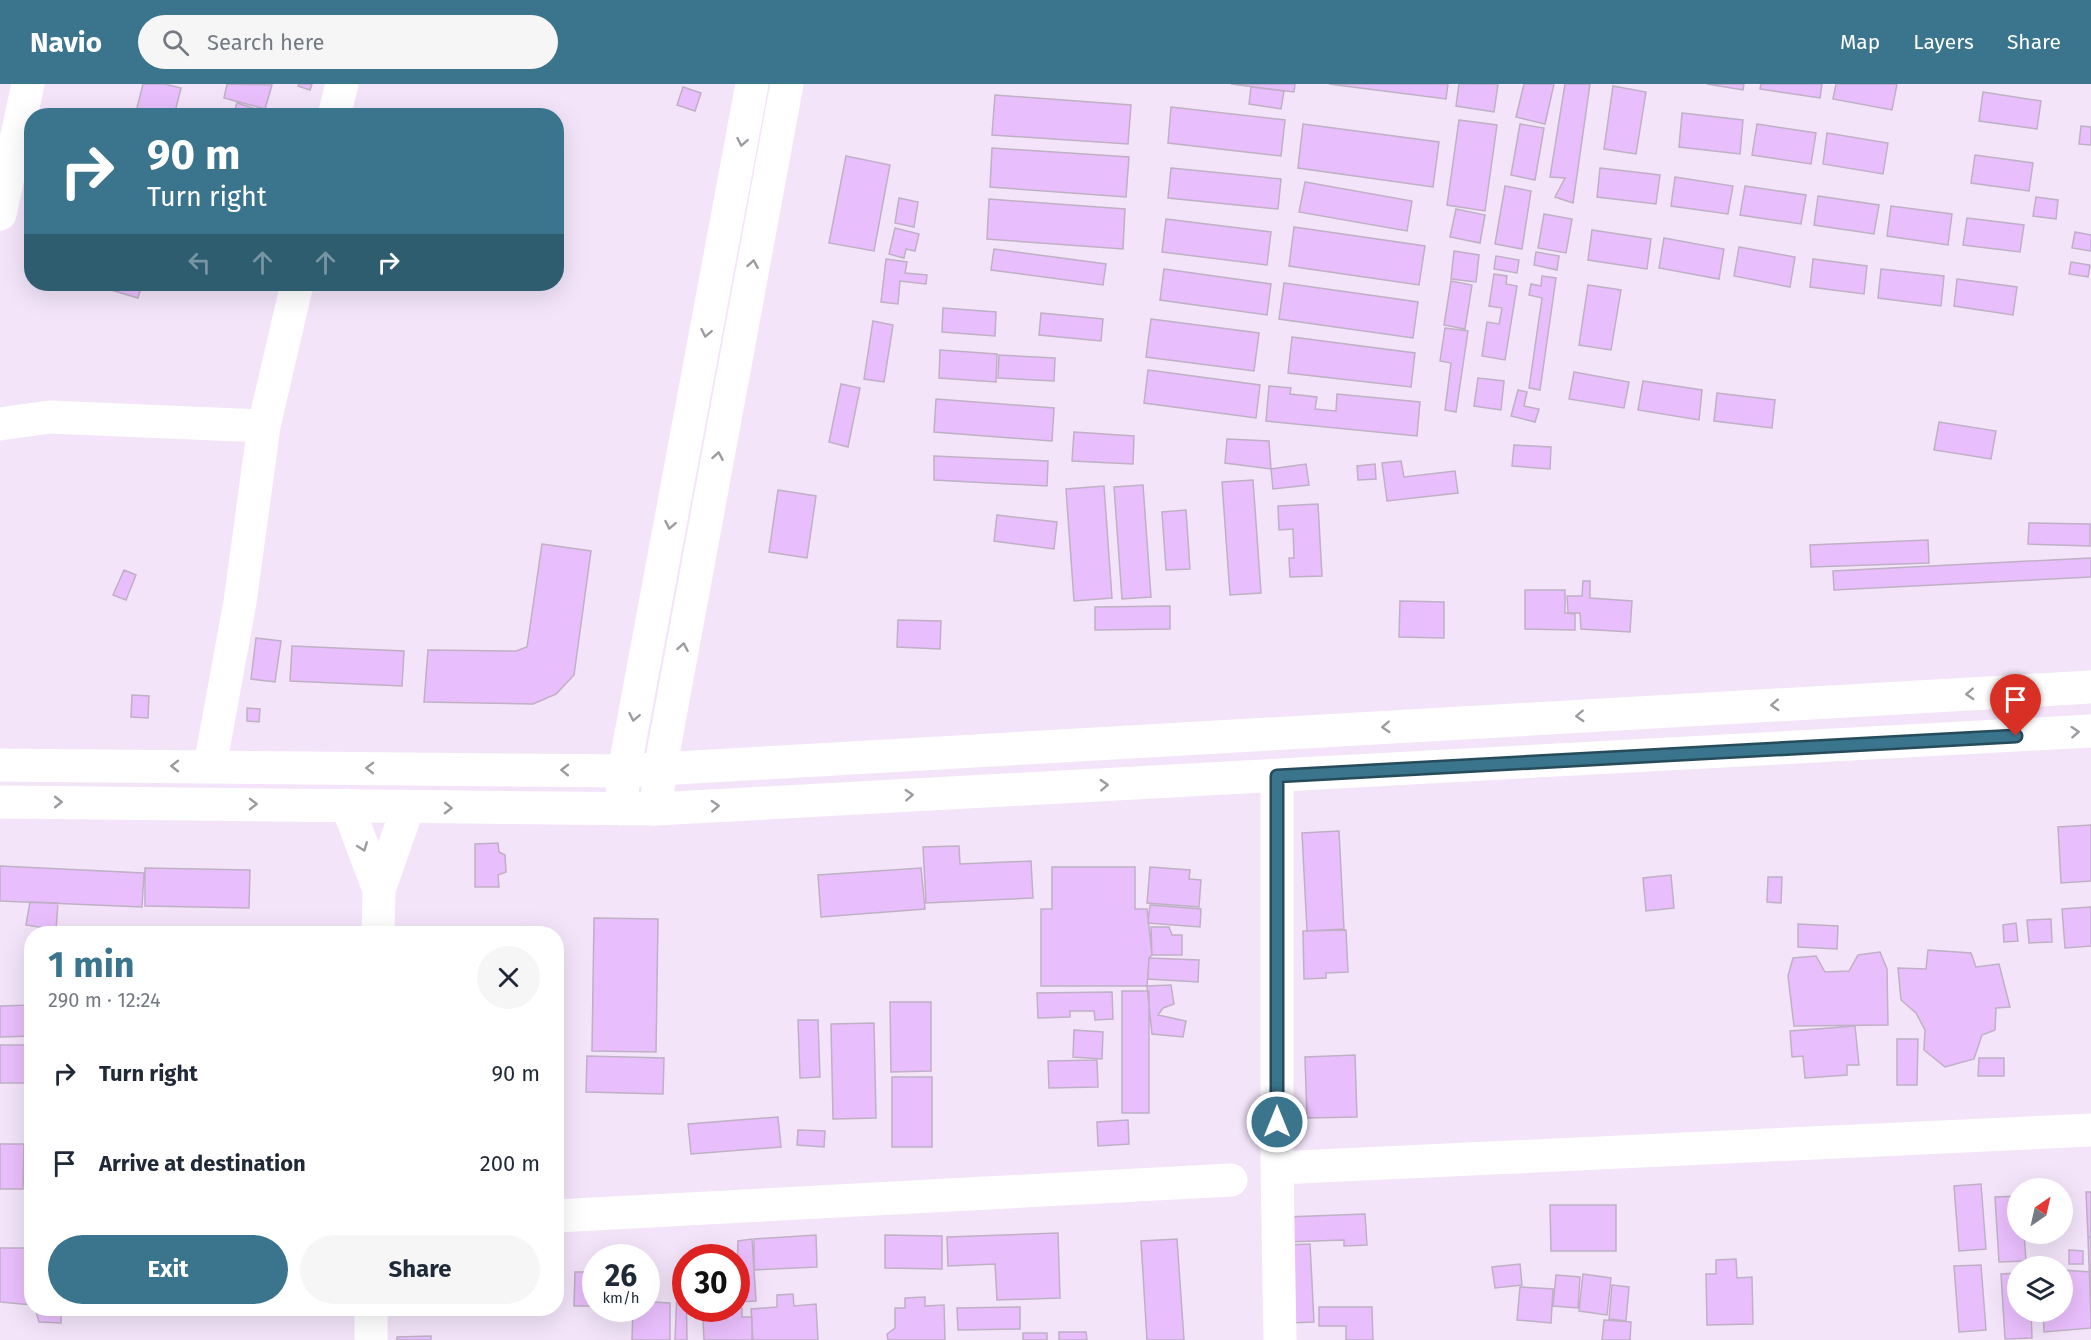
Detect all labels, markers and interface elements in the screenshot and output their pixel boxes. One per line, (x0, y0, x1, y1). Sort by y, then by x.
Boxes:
search box (138, 15, 558, 69)
text: Navio (30, 26, 102, 59)
icon: search (159, 26, 192, 59)
text: Search here (207, 29, 325, 56)
text: Map (1840, 29, 1880, 55)
text: Layers (1913, 29, 1974, 55)
text: Share (2007, 29, 2061, 55)
text: 90 m (147, 130, 241, 180)
icon: right (48, 132, 126, 210)
one-way arrow (736, 136, 749, 146)
text: Turn right (147, 181, 267, 213)
icon: left (183, 246, 216, 279)
icon: ahead (246, 246, 279, 279)
icon: ahead (309, 246, 342, 279)
icon: right (372, 246, 405, 279)
one-way arrow (747, 259, 759, 269)
one-way arrow (700, 328, 713, 338)
one-way arrow (711, 451, 724, 461)
one-way arrow (664, 520, 677, 530)
one-way arrow (676, 643, 688, 652)
pin (1990, 674, 2041, 736)
icon: arrive (1999, 683, 2032, 716)
one-way arrow (1965, 687, 1974, 700)
one-way arrow (1771, 698, 1780, 711)
one-way arrow (1576, 710, 1585, 723)
one-way arrow (628, 711, 641, 721)
one-way arrow (1381, 721, 1390, 734)
one-way arrow (2070, 726, 2079, 739)
one-way arrow (171, 760, 180, 772)
one-way arrow (366, 762, 375, 774)
one-way arrow (561, 764, 570, 777)
one-way arrow (1100, 779, 1109, 792)
one-way arrow (905, 789, 914, 802)
one-way arrow (54, 796, 63, 809)
one-way arrow (249, 798, 258, 810)
one-way arrow (710, 799, 719, 812)
one-way arrow (444, 802, 453, 814)
one-way arrow (356, 841, 368, 852)
text: 1 min (48, 943, 135, 987)
button: close (477, 946, 540, 1009)
text: 290 m · 12:24 (48, 988, 161, 1012)
icon: right (48, 1057, 81, 1090)
text: Turn right (99, 1060, 198, 1087)
text: 90 m (491, 1060, 540, 1087)
position arrow (1245, 1090, 1309, 1154)
icon: arrive (48, 1147, 81, 1180)
text: Arrive at destination (99, 1150, 306, 1177)
text: 200 m (480, 1150, 540, 1177)
north arrow (2007, 1178, 2073, 1244)
map controls (2007, 1178, 2073, 1322)
button: Exit (48, 1235, 288, 1304)
button: Share (300, 1235, 540, 1304)
speed limit sign: 30 (672, 1244, 750, 1322)
button: layers (2007, 1256, 2073, 1322)
text: 26 (605, 1258, 637, 1294)
text: km/h (602, 1289, 640, 1307)

